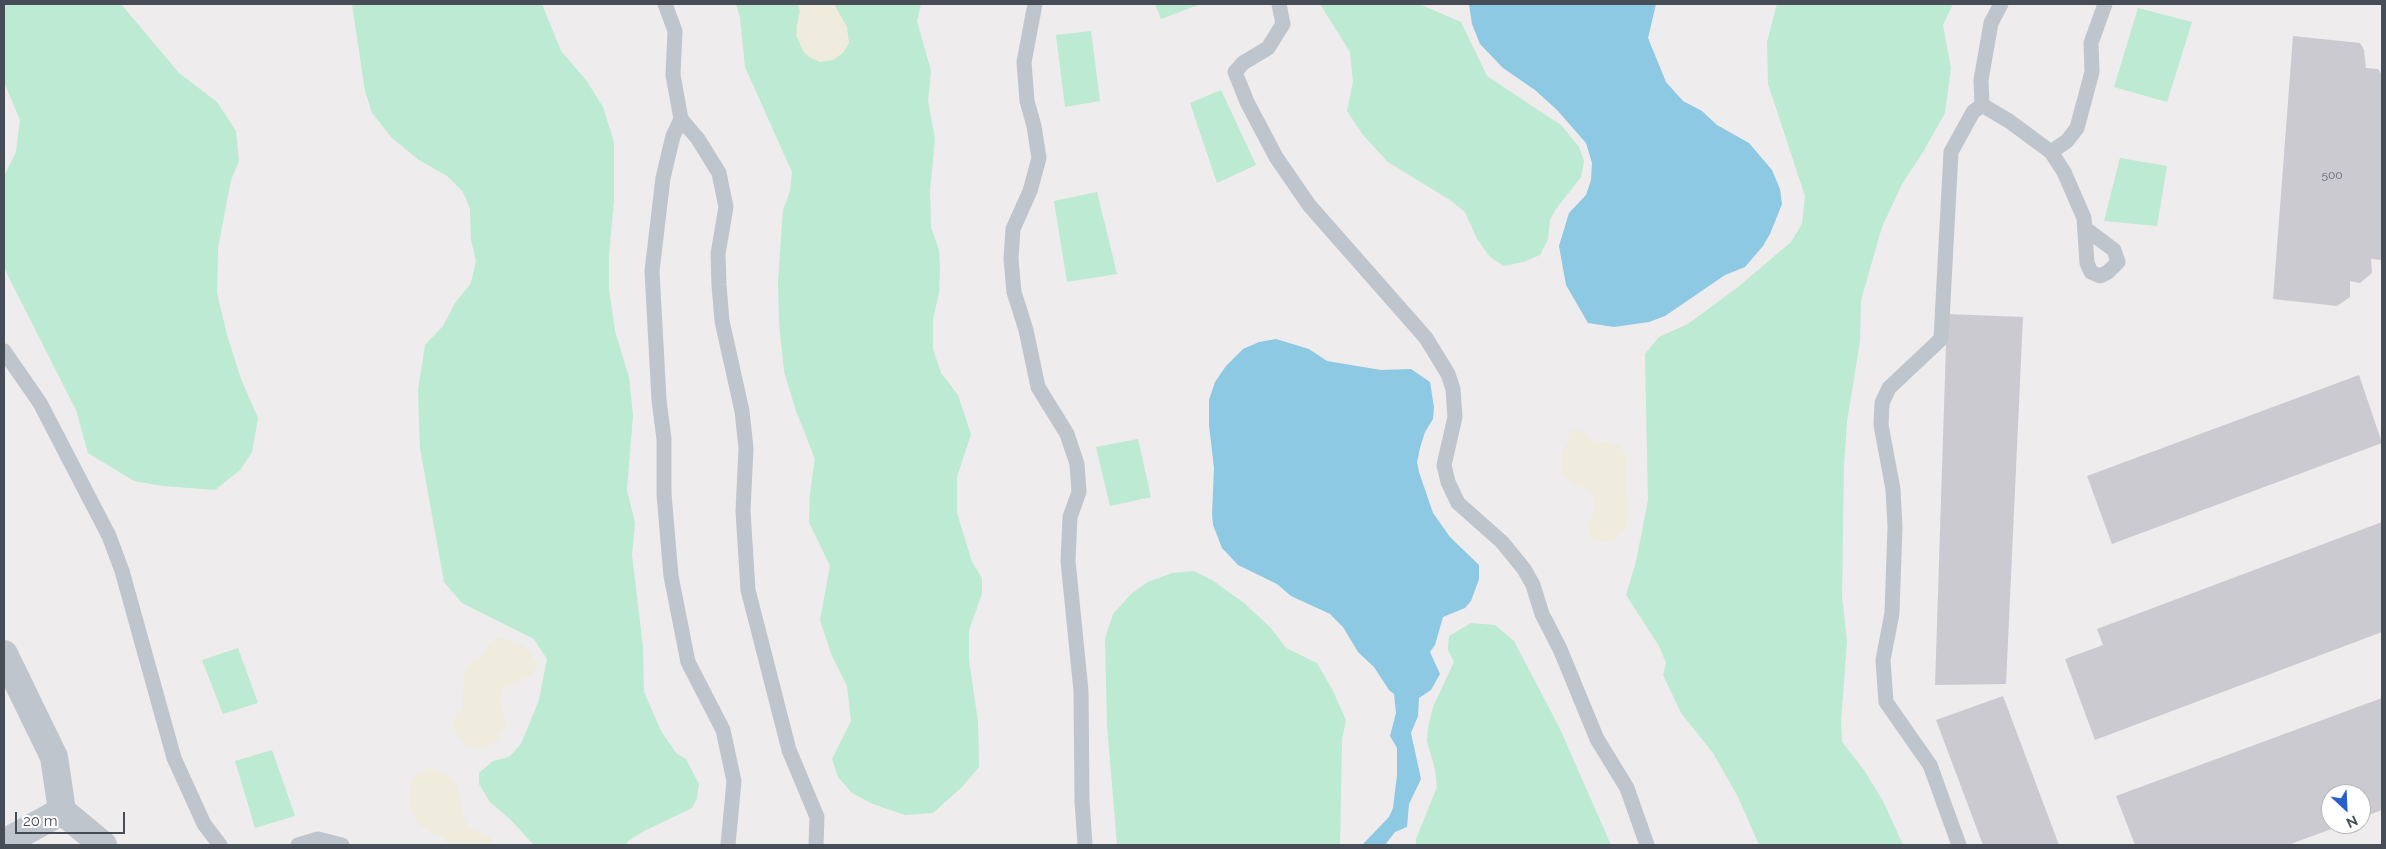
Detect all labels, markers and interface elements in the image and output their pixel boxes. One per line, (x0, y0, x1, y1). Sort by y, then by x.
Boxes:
house number: 500 (2321, 168, 2343, 182)
north arrow (2321, 784, 2371, 834)
scale bar (18, 802, 128, 834)
text: 20 m (23, 812, 58, 830)
text: N (2344, 812, 2360, 831)

